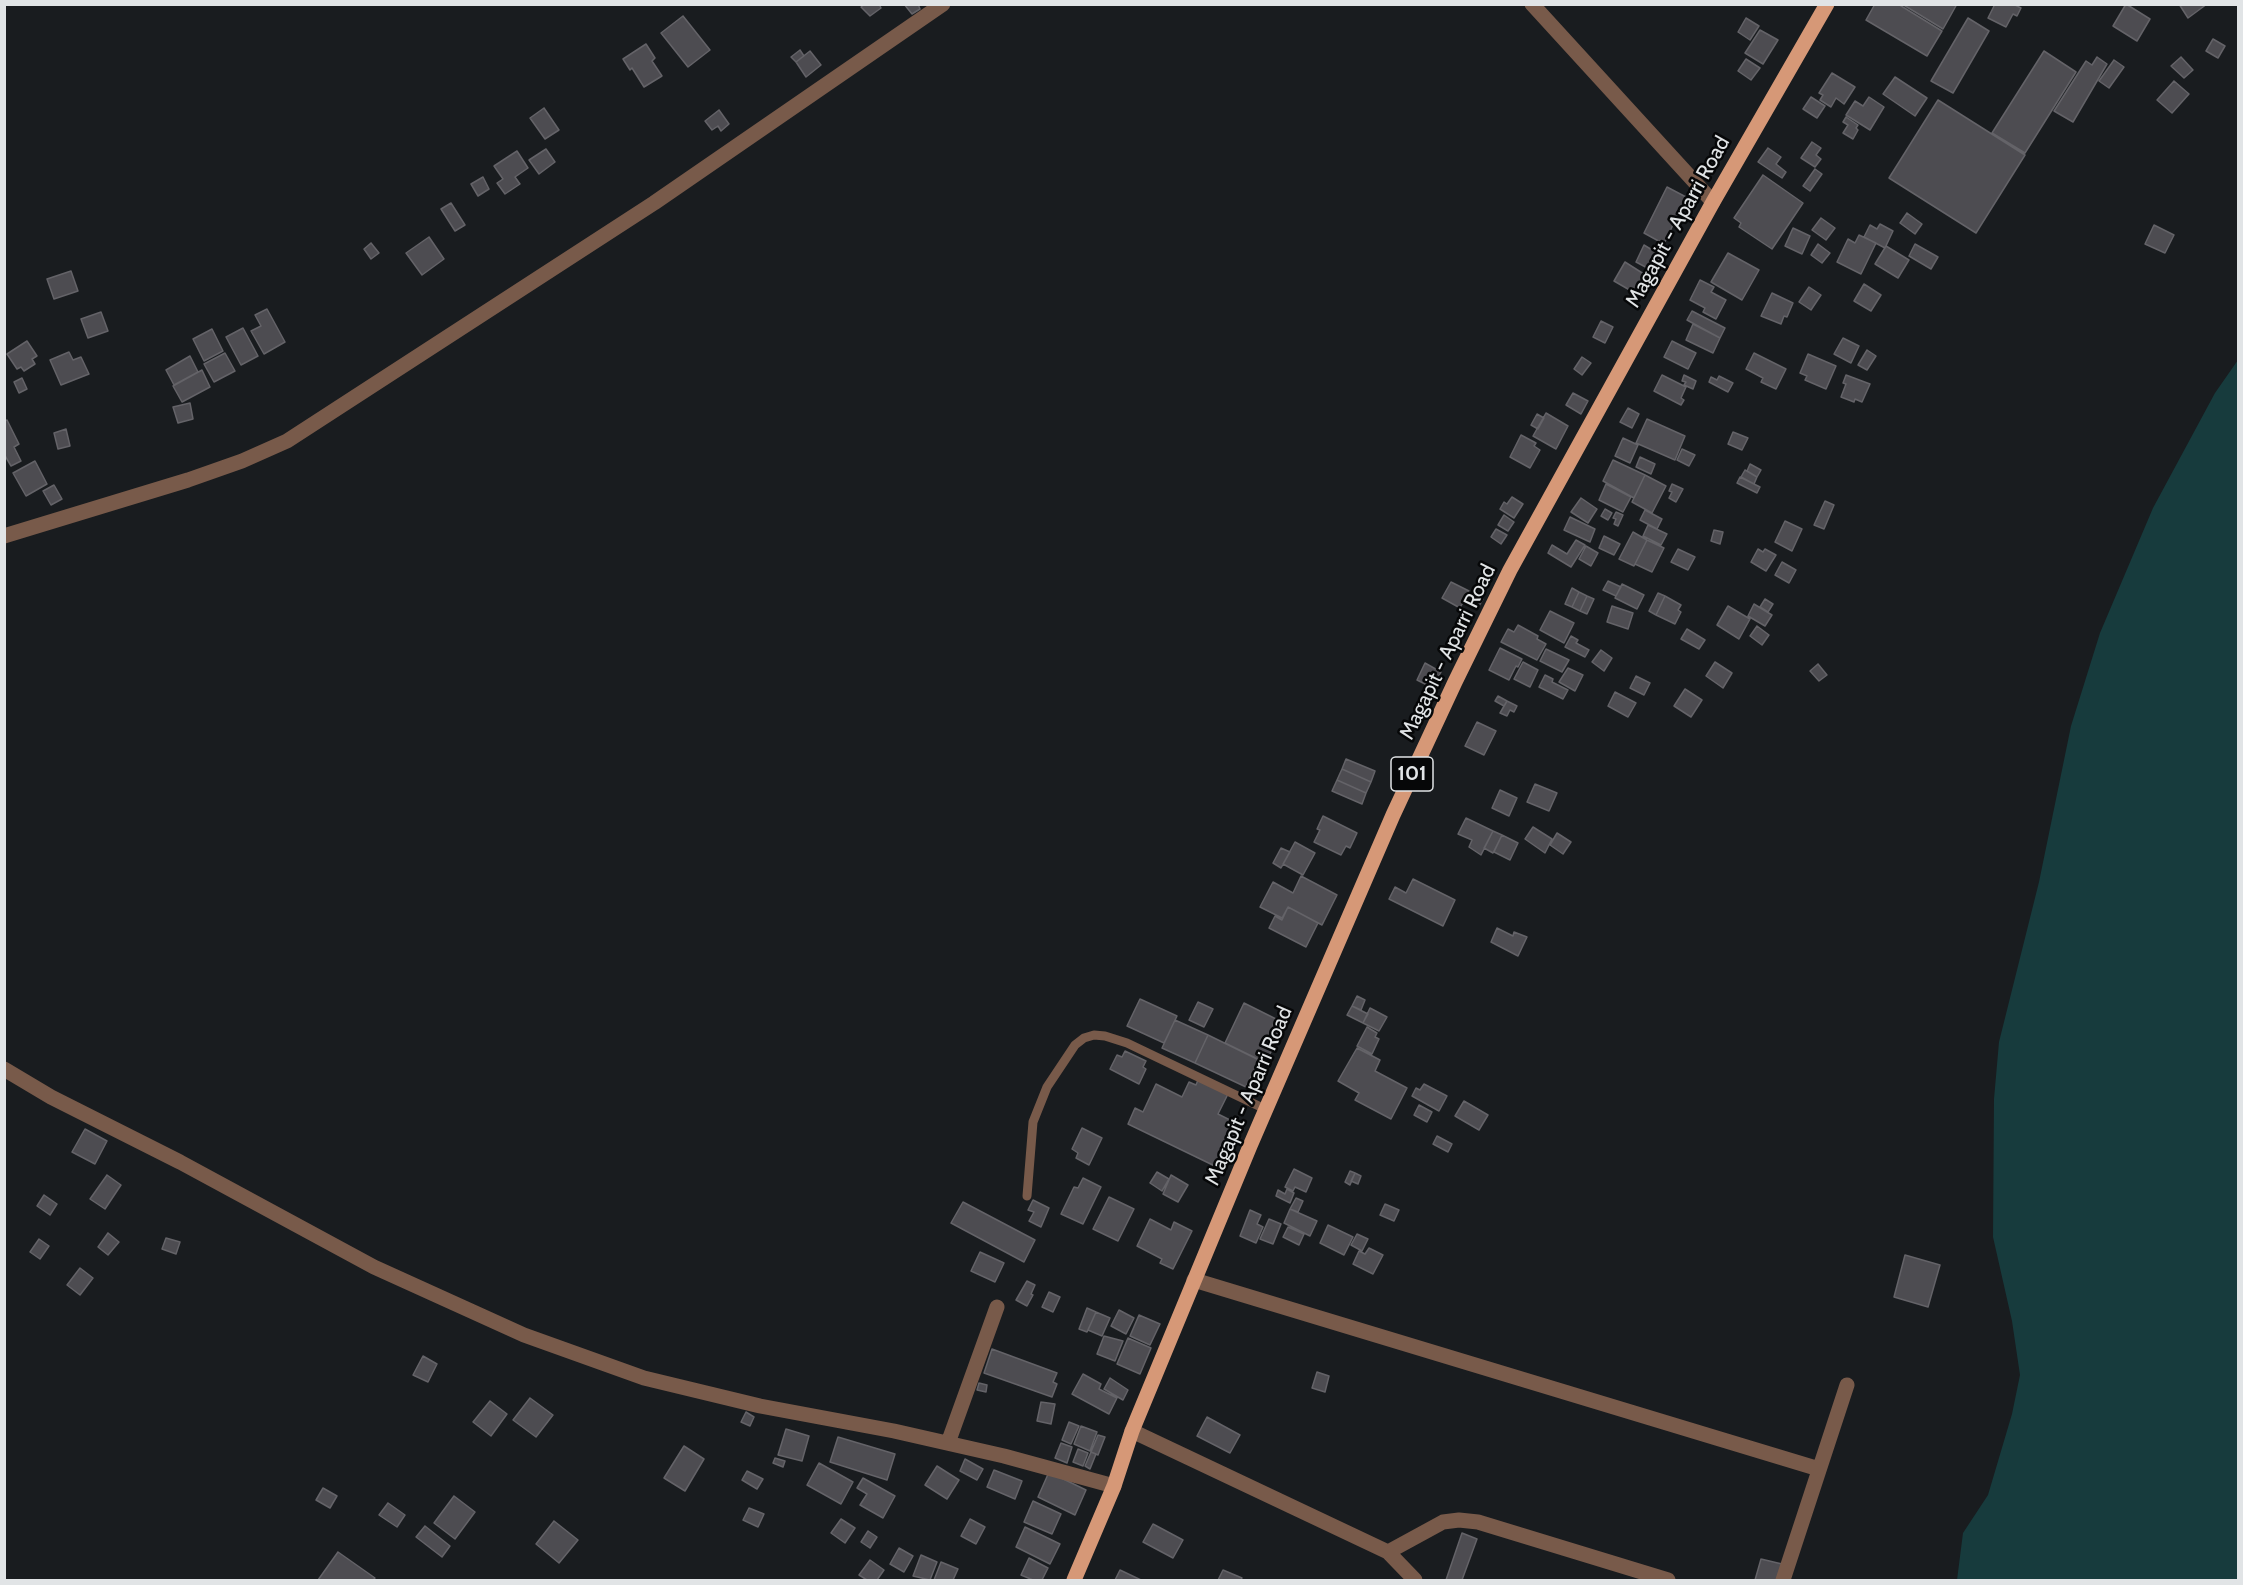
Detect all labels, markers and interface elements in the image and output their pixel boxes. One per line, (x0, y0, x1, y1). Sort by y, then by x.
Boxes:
street label: Magapit - Aparri Road (1620, 132, 1736, 312)
street label: Magapit - Aparri Road (1395, 560, 1501, 744)
road number: 101 (1391, 757, 1433, 791)
street label: Magapit - Aparri Road (1200, 1003, 1298, 1189)

